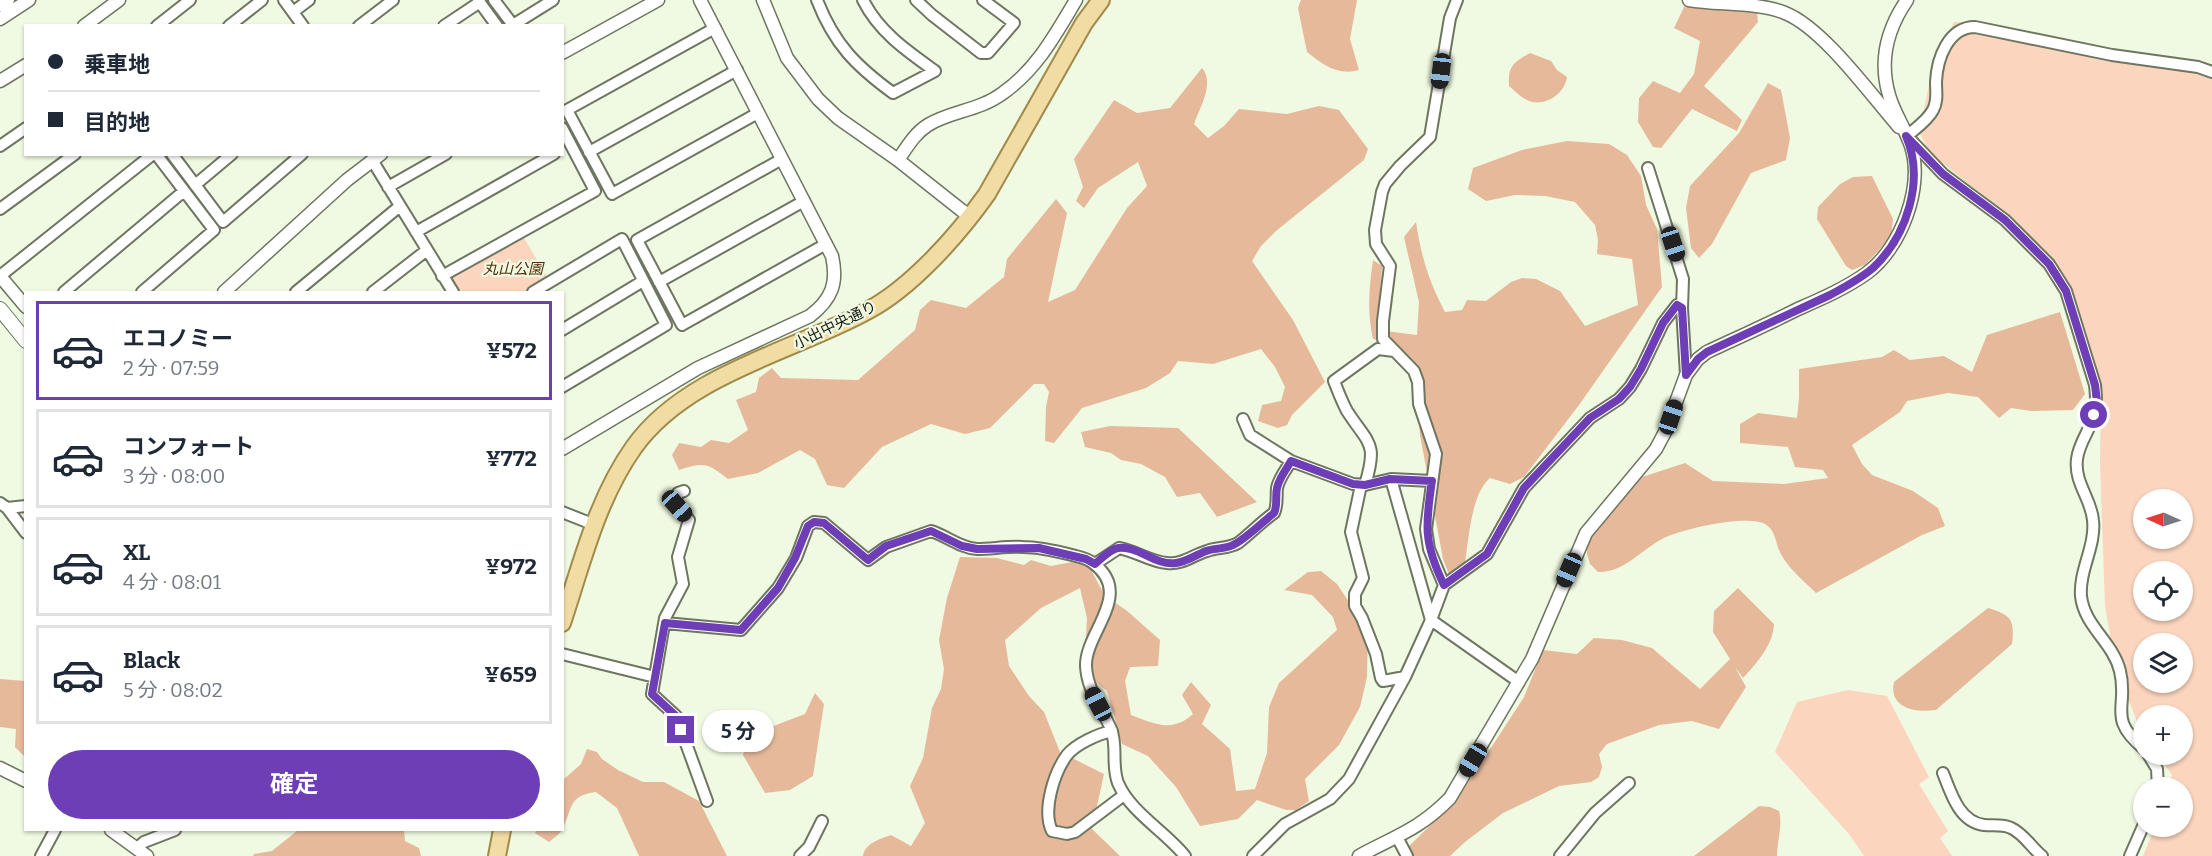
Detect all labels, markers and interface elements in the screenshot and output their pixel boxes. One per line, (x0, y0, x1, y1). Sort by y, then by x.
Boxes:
text: 乗車地 (84, 51, 150, 78)
car (1430, 52, 1452, 90)
text: 目的地 (84, 109, 150, 136)
car (1659, 224, 1687, 264)
park label: 丸山公園 (483, 260, 545, 278)
street label: 小出中央通り (791, 297, 879, 353)
icon: car (51, 324, 105, 378)
text: エコノミー (123, 325, 233, 352)
text: ¥572 (486, 337, 537, 364)
text: 2 分 · 07:59 (123, 356, 219, 380)
car (1657, 397, 1685, 437)
route start (2080, 401, 2107, 428)
icon: car (51, 432, 105, 486)
text: コンフォート (123, 433, 254, 460)
text: ¥772 (486, 445, 537, 472)
text: 3 分 · 08:00 (123, 464, 225, 488)
car (658, 487, 696, 525)
north arrow (2133, 489, 2193, 549)
map controls (2133, 489, 2193, 837)
text: XL (123, 539, 150, 566)
icon: car (51, 540, 105, 594)
car (1554, 550, 1584, 590)
text: ¥972 (485, 553, 537, 580)
button: locate (2133, 561, 2193, 621)
text: 4 分 · 08:01 (123, 570, 221, 594)
button: layers (2133, 633, 2193, 693)
text: Black (123, 647, 180, 674)
icon: car (51, 648, 105, 702)
text: ¥659 (484, 661, 537, 688)
text: 5 分 · 08:02 (123, 678, 223, 702)
car (1082, 684, 1114, 724)
button: + (2133, 705, 2193, 765)
callout: 5 分 (702, 709, 774, 751)
route end (667, 716, 694, 743)
text: 5 分 (721, 719, 755, 743)
car (1456, 740, 1490, 780)
button: 確定 (48, 750, 540, 819)
button: − (2133, 777, 2193, 837)

